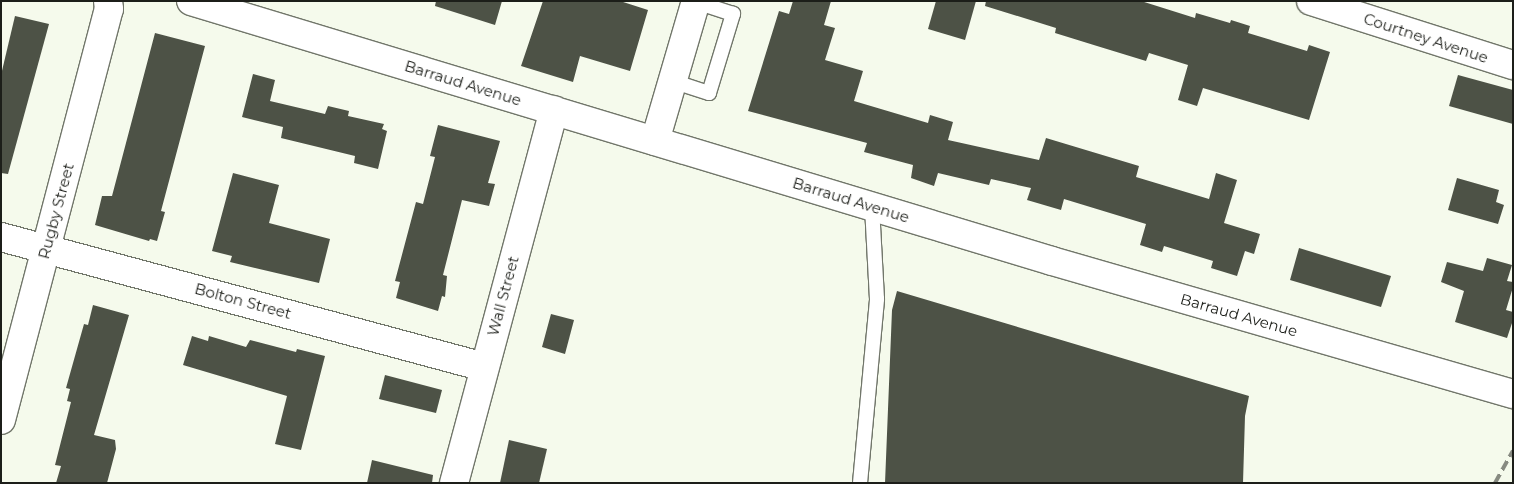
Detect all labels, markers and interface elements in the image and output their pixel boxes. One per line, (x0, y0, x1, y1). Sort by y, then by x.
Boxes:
street label: Courtney Avenue (1361, 9, 1491, 67)
street label: Barraud Avenue (402, 57, 524, 109)
street label: Rugby Street (35, 161, 77, 261)
street label: Barraud Avenue (790, 174, 912, 226)
street label: Wall Street (484, 254, 522, 338)
street label: Bolton Street (193, 279, 293, 323)
street label: Barraud Avenue (1178, 290, 1300, 340)

